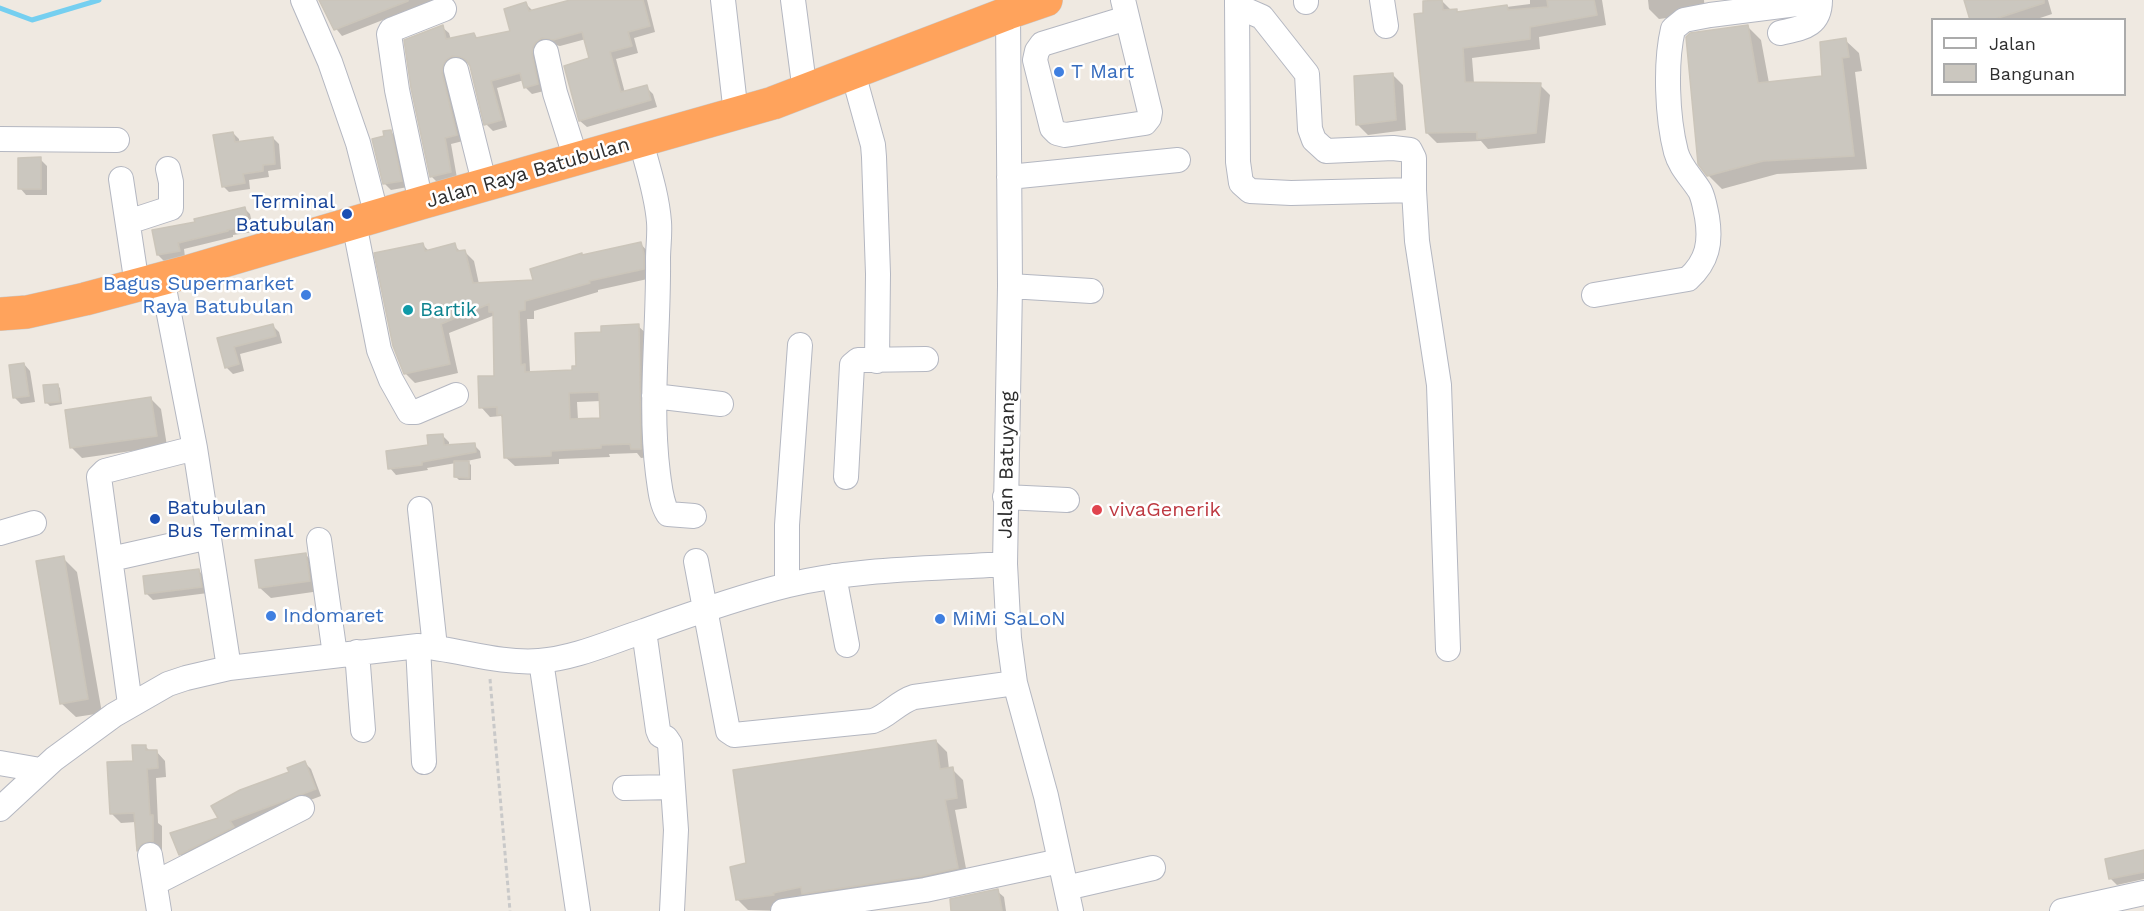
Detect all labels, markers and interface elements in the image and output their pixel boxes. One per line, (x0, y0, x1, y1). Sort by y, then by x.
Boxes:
legend (1931, 18, 2126, 96)
text: Jalan (1989, 33, 2036, 54)
place label: T Mart (1071, 60, 1134, 84)
text: Bangunan (1989, 63, 2075, 84)
marker: T Mart (1052, 65, 1066, 79)
street label: Jalan Raya Batubulan (423, 132, 633, 214)
place label: Terminal Batubulan (236, 190, 335, 237)
marker: Terminal Batubulan (340, 207, 354, 221)
place label: Bagus Supermarket Raya Batubulan (103, 272, 294, 319)
marker: Bagus Supermarket Raya Batubulan (299, 288, 313, 302)
place label: Bartik (420, 298, 477, 322)
marker: Bartik (401, 303, 415, 317)
street label: Jalan Batuyang (994, 391, 1020, 539)
place label: Batubulan Bus Terminal (167, 496, 294, 543)
place label: vivaGenerik (1109, 498, 1221, 522)
marker: vivaGenerik (1090, 503, 1104, 517)
marker: Batubulan Bus Terminal (148, 512, 162, 526)
place label: Indomaret (283, 604, 384, 628)
place label: MiMi SaLoN (952, 607, 1066, 631)
marker: Indomaret (264, 609, 278, 623)
marker: MiMi SaLoN (933, 612, 947, 626)

